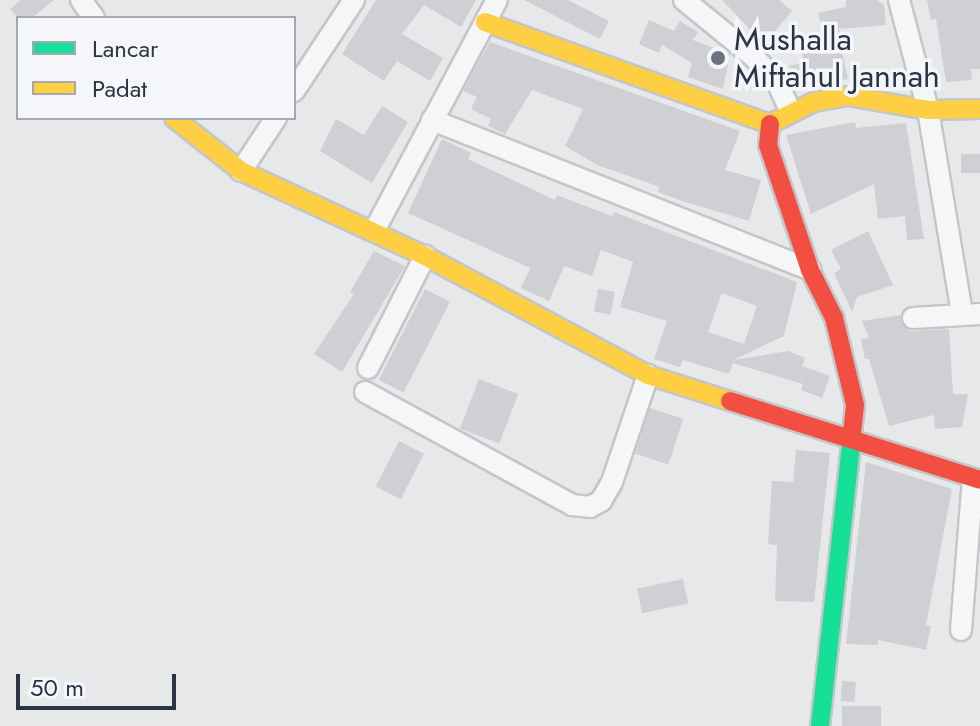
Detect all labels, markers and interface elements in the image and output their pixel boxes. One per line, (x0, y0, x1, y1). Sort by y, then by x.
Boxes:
legend (16, 16, 296, 120)
place label: Mushalla Miftahul Jannah (734, 21, 940, 96)
text: Lancar (92, 31, 158, 66)
marker: Mushalla Miftahul Jannah (709, 49, 727, 67)
text: Padat (92, 71, 147, 106)
scale bar (20, 658, 180, 708)
text: 50 m (30, 670, 84, 705)

